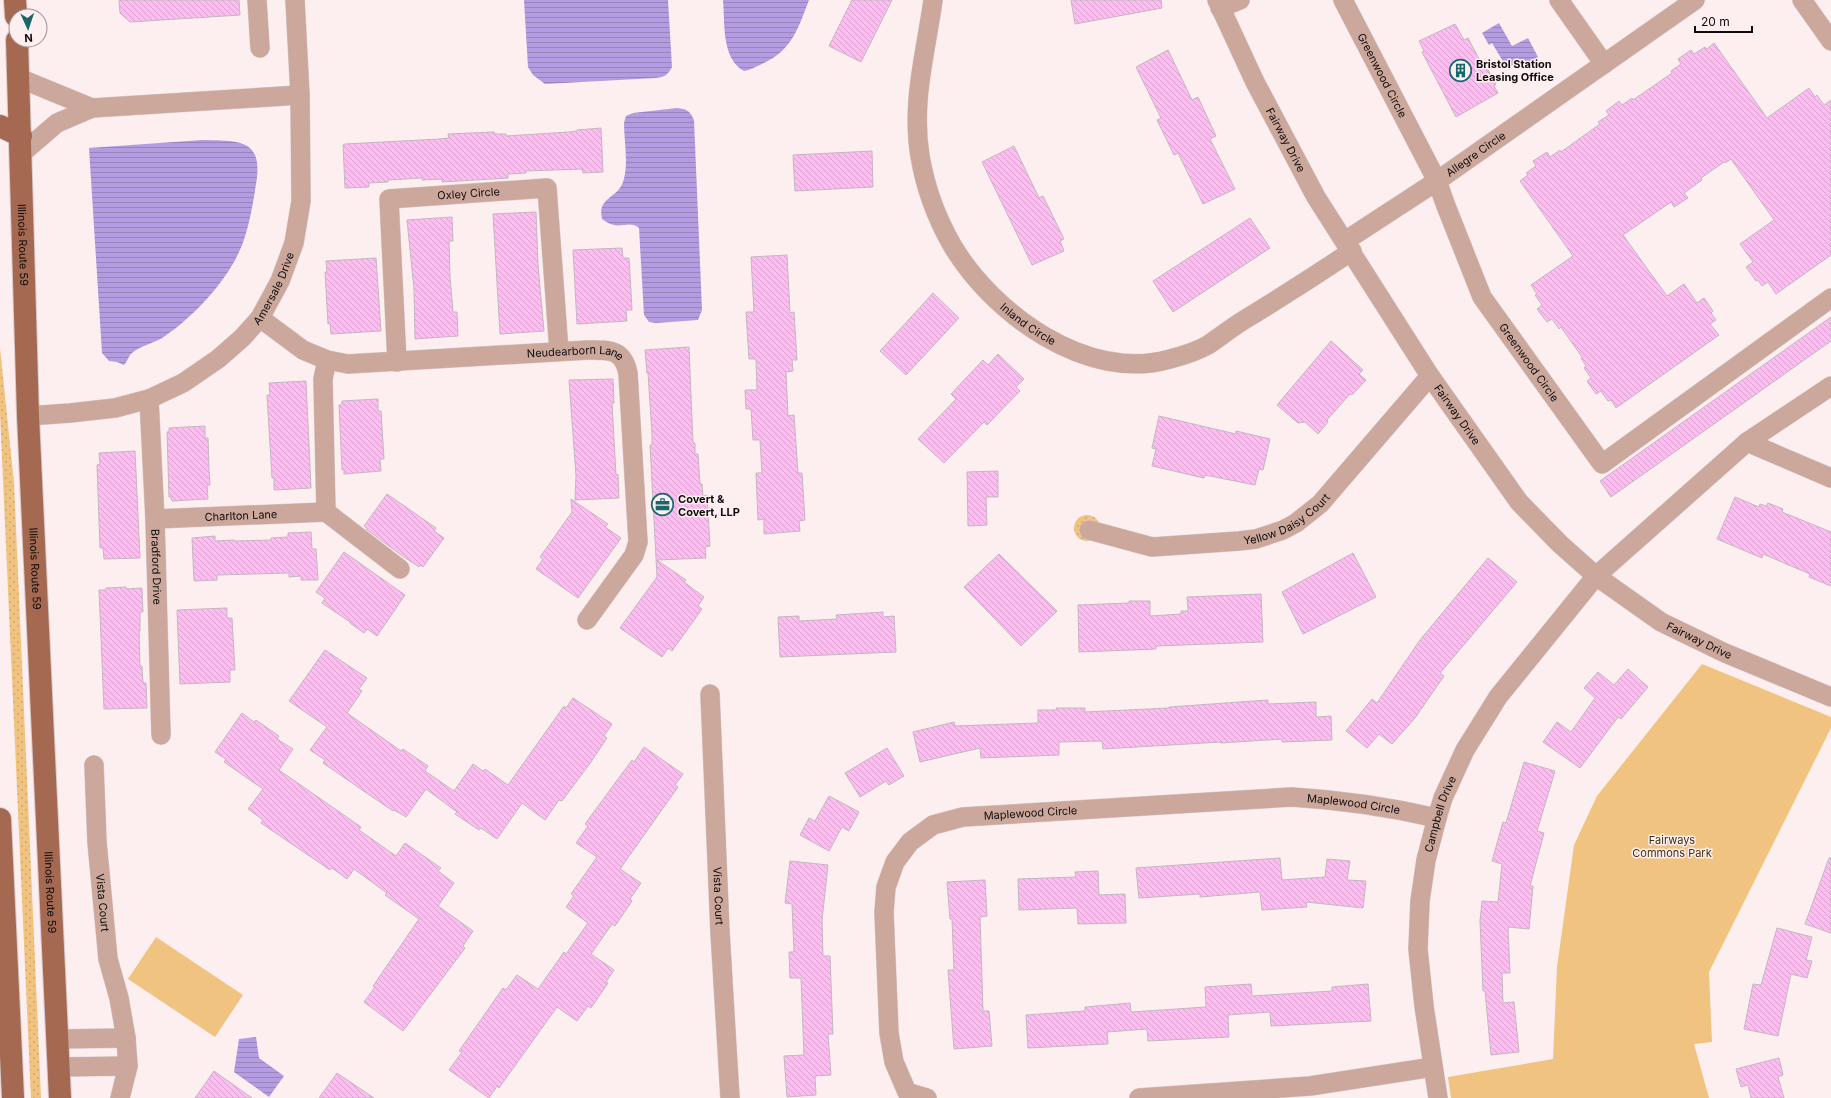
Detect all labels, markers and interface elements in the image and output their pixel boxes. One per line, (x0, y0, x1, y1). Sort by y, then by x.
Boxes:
north arrow (8, 8, 48, 48)
scale bar (1695, 8, 1752, 34)
text: 20 m (1701, 14, 1730, 29)
text: N (24, 31, 33, 45)
street label: Greenwood Circle (1354, 31, 1410, 120)
building icon: Bristol Station Leasing Office (1447, 57, 1473, 83)
place label: Bristol Station Leasing Office (1476, 57, 1554, 84)
street label: Fairway Drive (1263, 105, 1309, 175)
street label: Allegre Circle (1443, 128, 1508, 180)
street label: Oxley Circle (437, 184, 500, 203)
street label: Illinois Route 59 (15, 204, 31, 286)
street label: Amersale Drive (250, 250, 297, 328)
street label: Inland Circle (997, 300, 1058, 348)
street label: Greenwood Circle (1496, 320, 1562, 405)
street label: Neudearborn Lane (526, 343, 627, 363)
street label: Fairway Drive (1431, 382, 1483, 448)
street label: Yellow Daisy Court (1243, 490, 1333, 547)
office icon: Covert & Covert, LLP (650, 492, 676, 518)
place label: Covert & Covert, LLP (678, 492, 740, 519)
street label: Charlton Lane (204, 507, 278, 524)
street label: Illinois Route 59 (26, 527, 44, 610)
street label: Bradford Drive (148, 529, 164, 605)
street label: Fairway Drive (1664, 619, 1734, 662)
street label: Campbell Drive (1421, 774, 1459, 854)
street label: Maplewood Circle (1307, 791, 1401, 817)
street label: Maplewood Circle (983, 803, 1078, 823)
park label: Fairways Commons Park (1632, 833, 1712, 860)
street label: Illinois Route 59 (41, 851, 59, 934)
street label: Vista Court (710, 866, 727, 926)
street label: Vista Court (93, 873, 112, 933)

